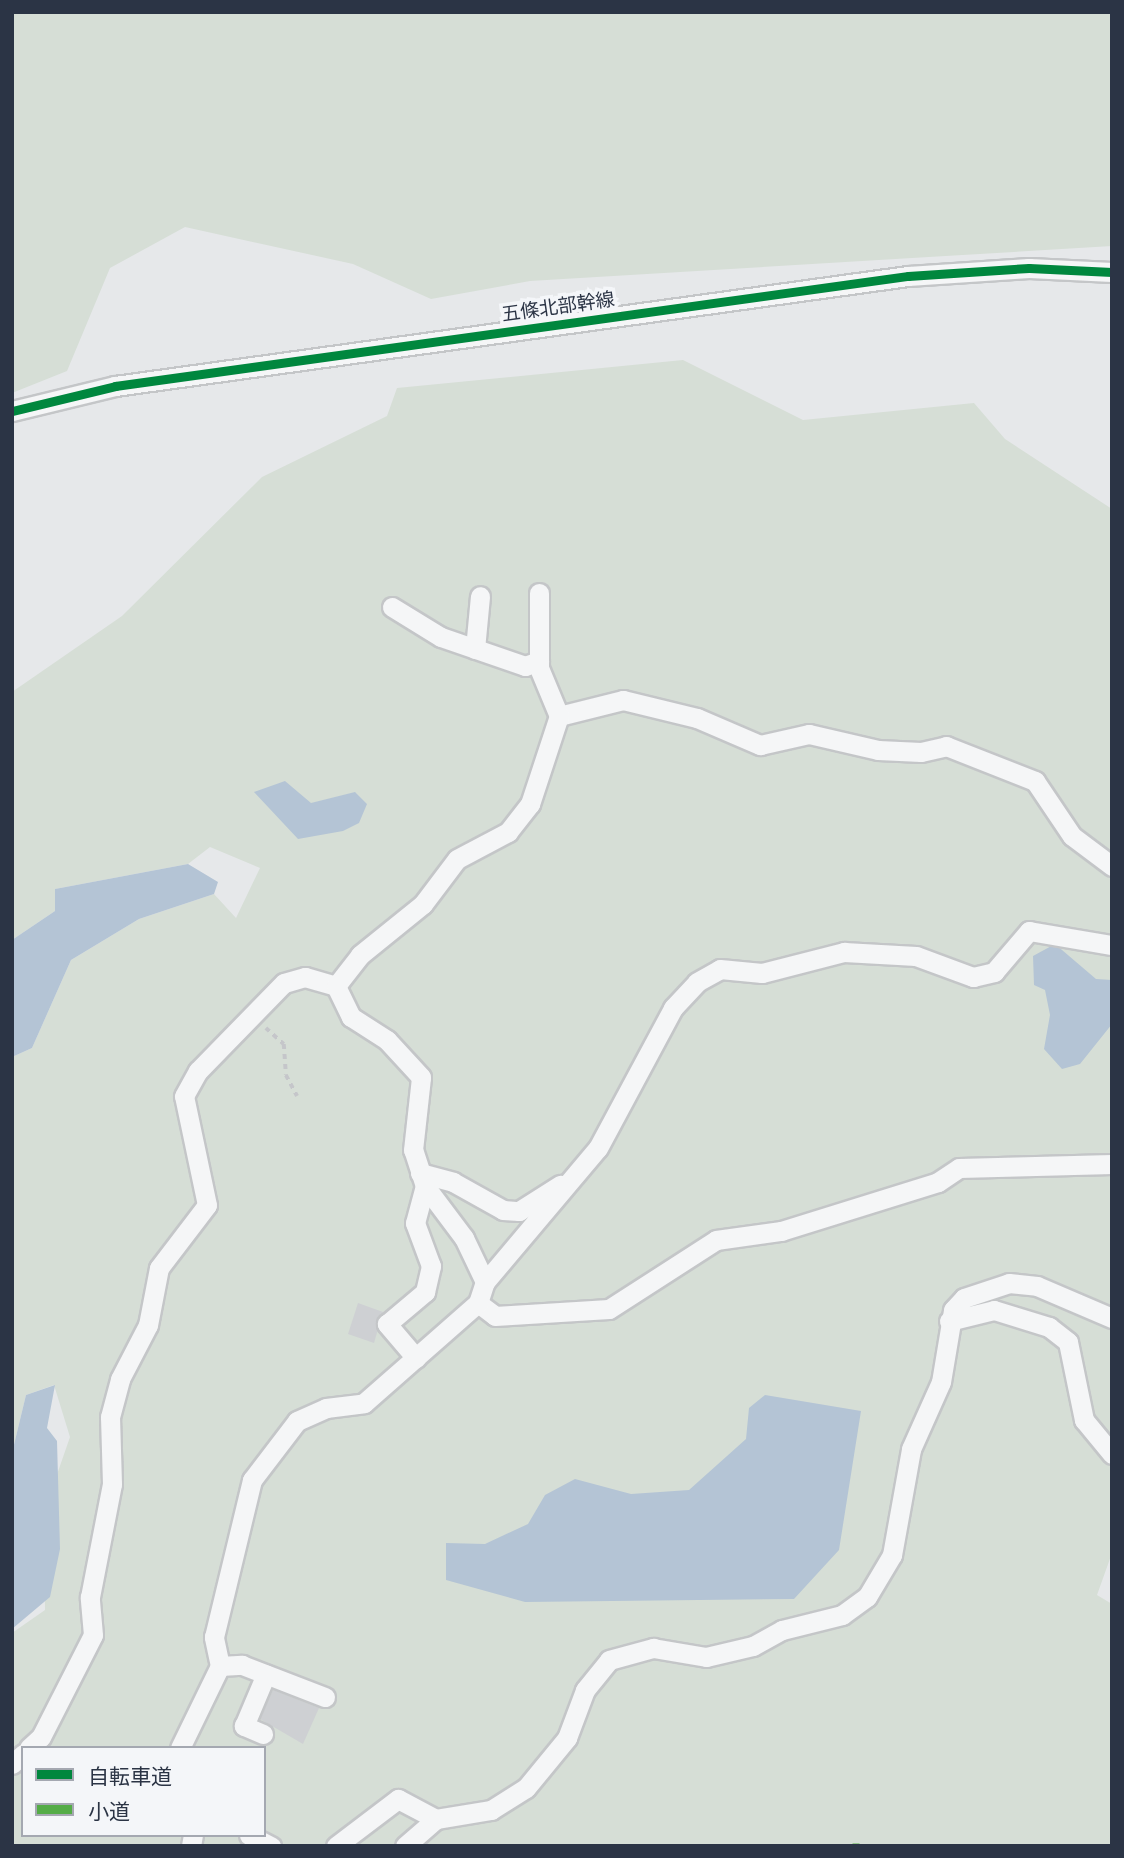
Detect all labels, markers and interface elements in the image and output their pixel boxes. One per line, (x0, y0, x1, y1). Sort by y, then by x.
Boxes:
street label: 五條北部幹線 (500, 288, 616, 326)
legend (21, 1746, 266, 1837)
text: 自転車道 (88, 1763, 172, 1790)
text: 小道 (88, 1798, 130, 1825)

